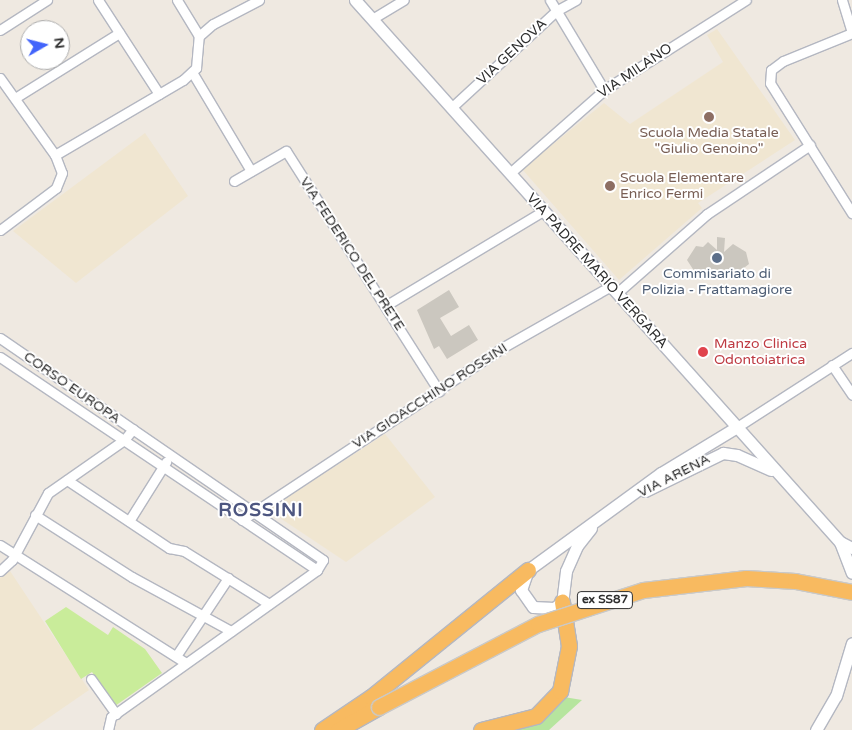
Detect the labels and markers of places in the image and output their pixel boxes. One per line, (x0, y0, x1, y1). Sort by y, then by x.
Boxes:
marker: Scuola Media Statale "Giulio Genoino" (703, 111, 715, 123)
place label: Scuola Media Statale "Giulio Genoino" (639, 125, 779, 158)
place label: Scuola Elementare Enrico Fermi (620, 170, 744, 202)
marker: Scuola Elementare Enrico Fermi (604, 180, 616, 192)
marker: Commisariato di Polizia - Frattamagiore (711, 252, 723, 264)
place label: Commisariato di Polizia - Frattamagiore (642, 266, 792, 298)
place label: Manzo Clinica Odontoiatrica (714, 336, 807, 368)
marker: Manzo Clinica Odontoiatrica (696, 345, 710, 359)

